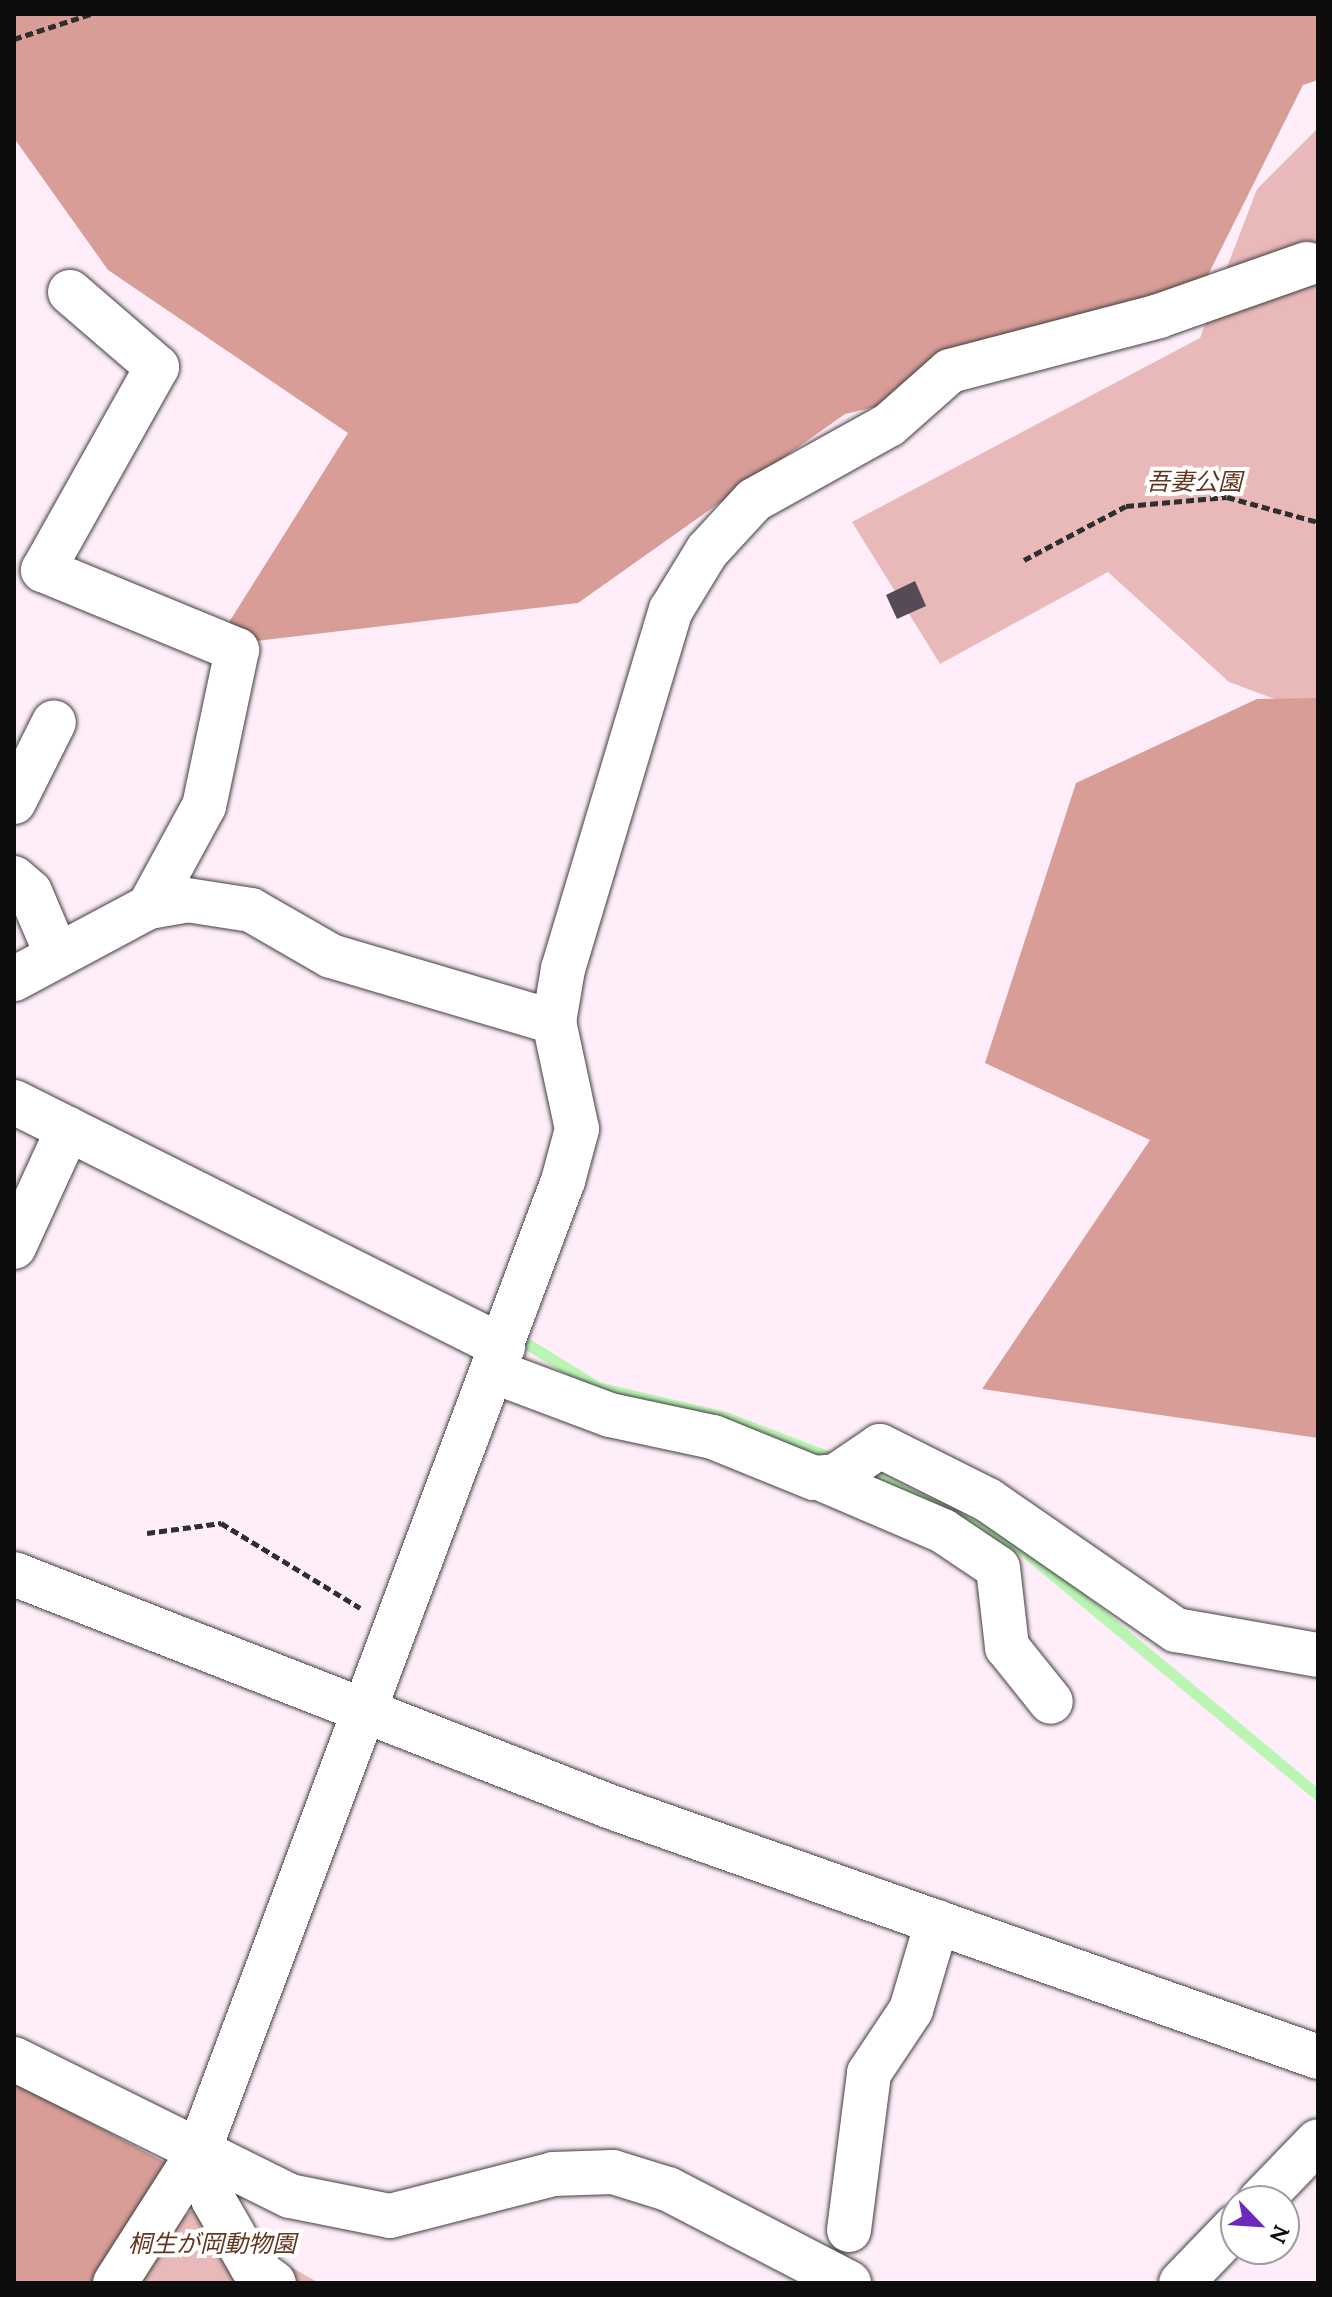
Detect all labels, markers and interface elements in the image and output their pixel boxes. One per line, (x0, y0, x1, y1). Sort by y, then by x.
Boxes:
park label: 吾妻公園 (1146, 468, 1242, 496)
north arrow (1220, 2185, 1300, 2265)
text: N (1264, 2221, 1296, 2248)
park label: 桐生が岡動物園 (128, 2230, 296, 2258)

